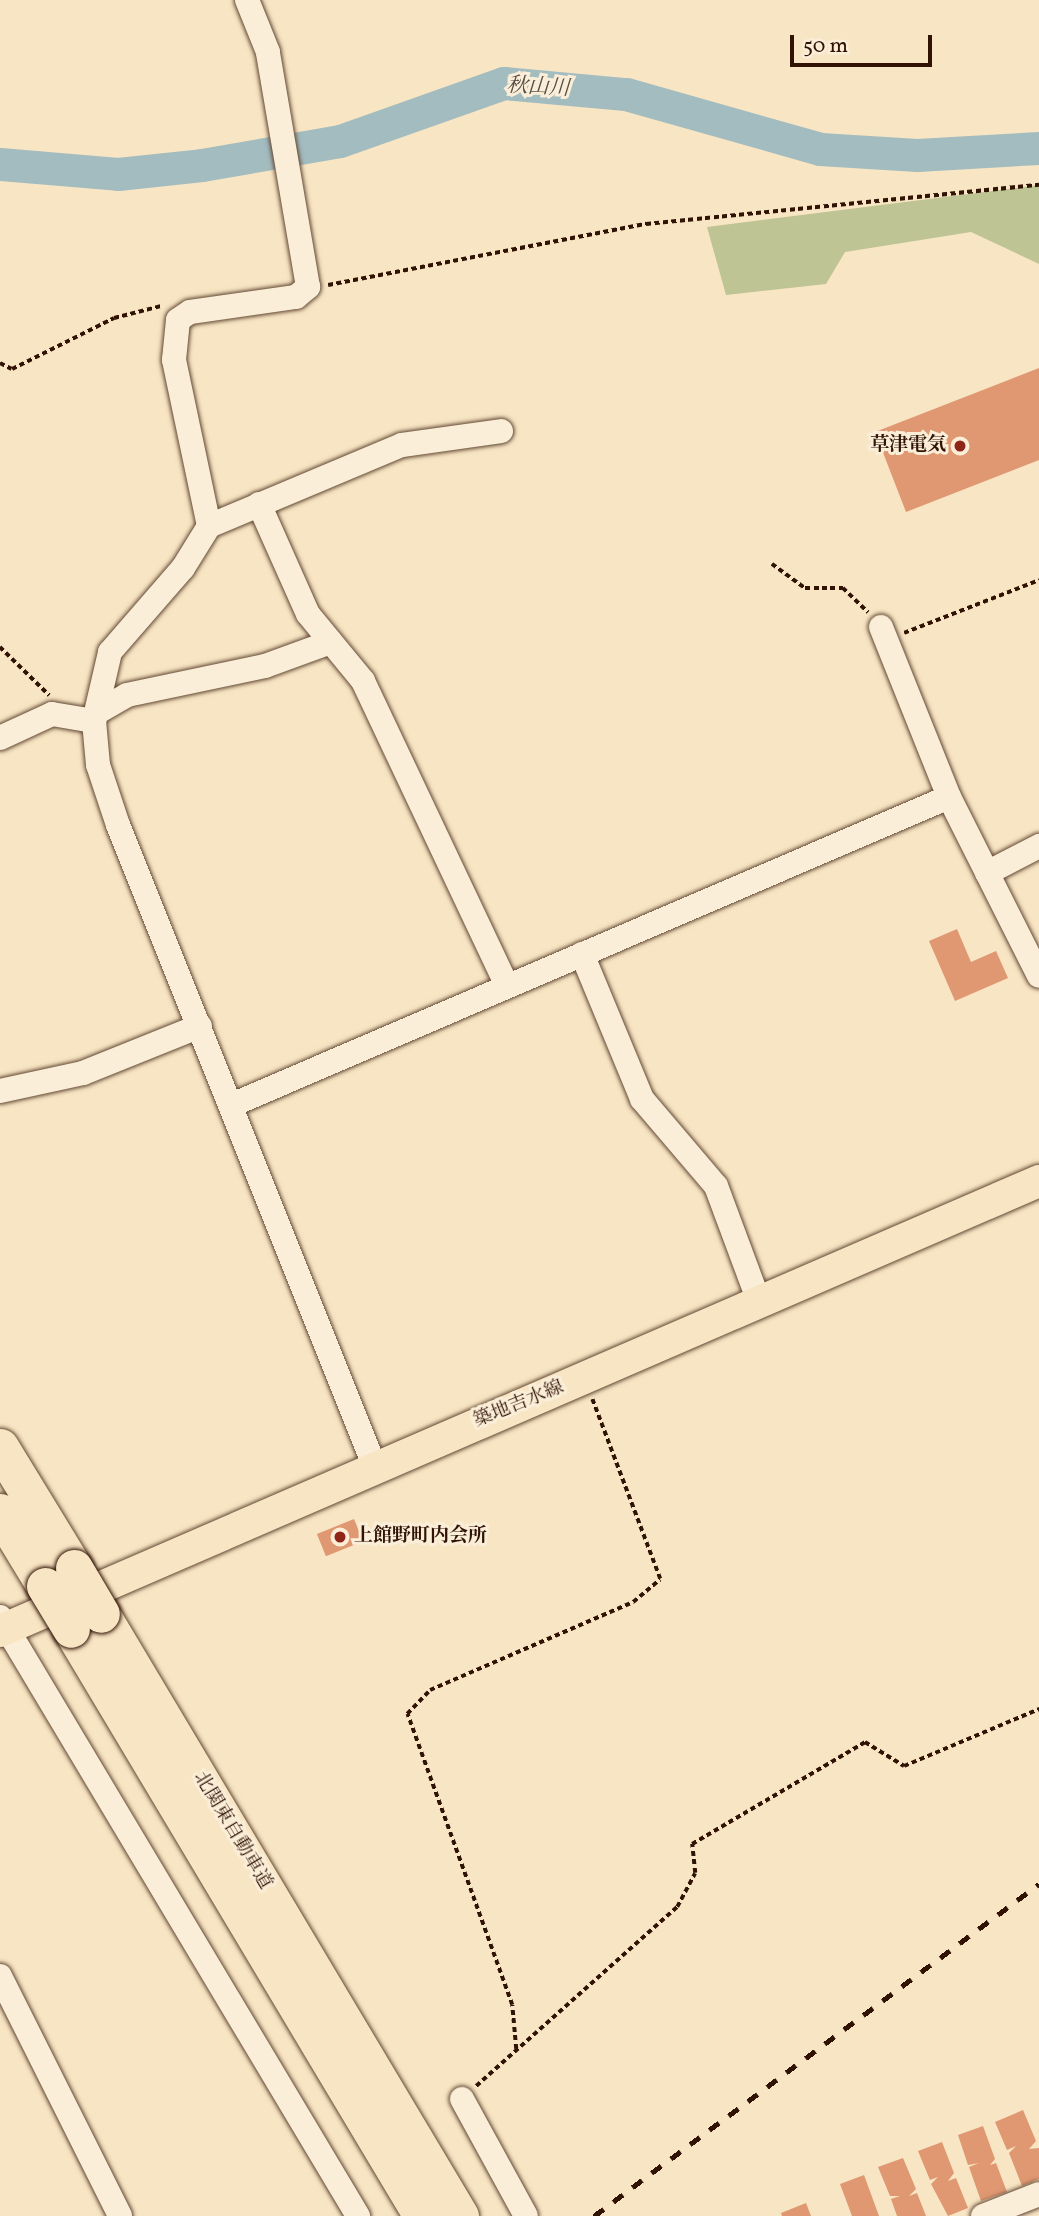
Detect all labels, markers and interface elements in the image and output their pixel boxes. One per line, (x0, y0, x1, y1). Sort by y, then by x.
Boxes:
scale bar (794, 21, 936, 65)
text: 50 m (803, 32, 848, 61)
water label: 秋山川 (506, 74, 570, 102)
place label: 草津電気 (870, 435, 946, 457)
marker: 草津電気 (952, 438, 968, 454)
street label: 築地吉水線 (471, 1377, 567, 1433)
place label: 上館野町内会所 (354, 1526, 487, 1548)
marker: 上館野町内会所 (332, 1529, 348, 1545)
street label: 北関東自動車道 (188, 1768, 276, 1894)

